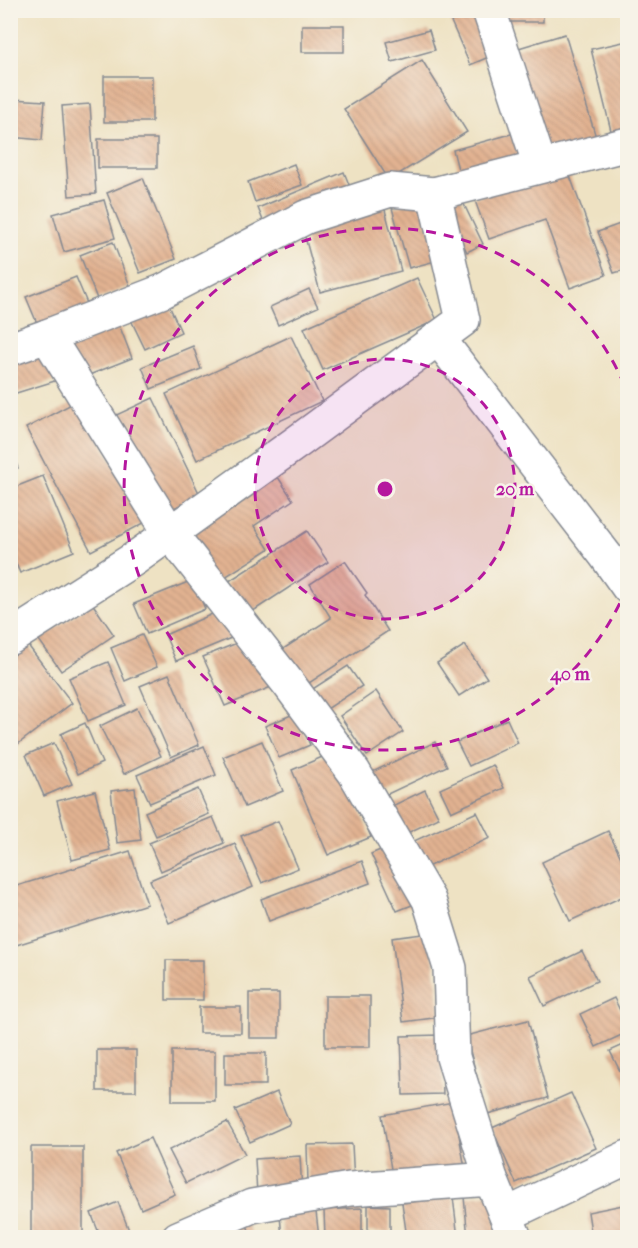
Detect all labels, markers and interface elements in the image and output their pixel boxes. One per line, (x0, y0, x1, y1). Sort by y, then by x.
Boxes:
centre of rings (375, 479, 395, 499)
text: 20 m (496, 479, 535, 500)
text: 40 m (549, 664, 591, 685)

